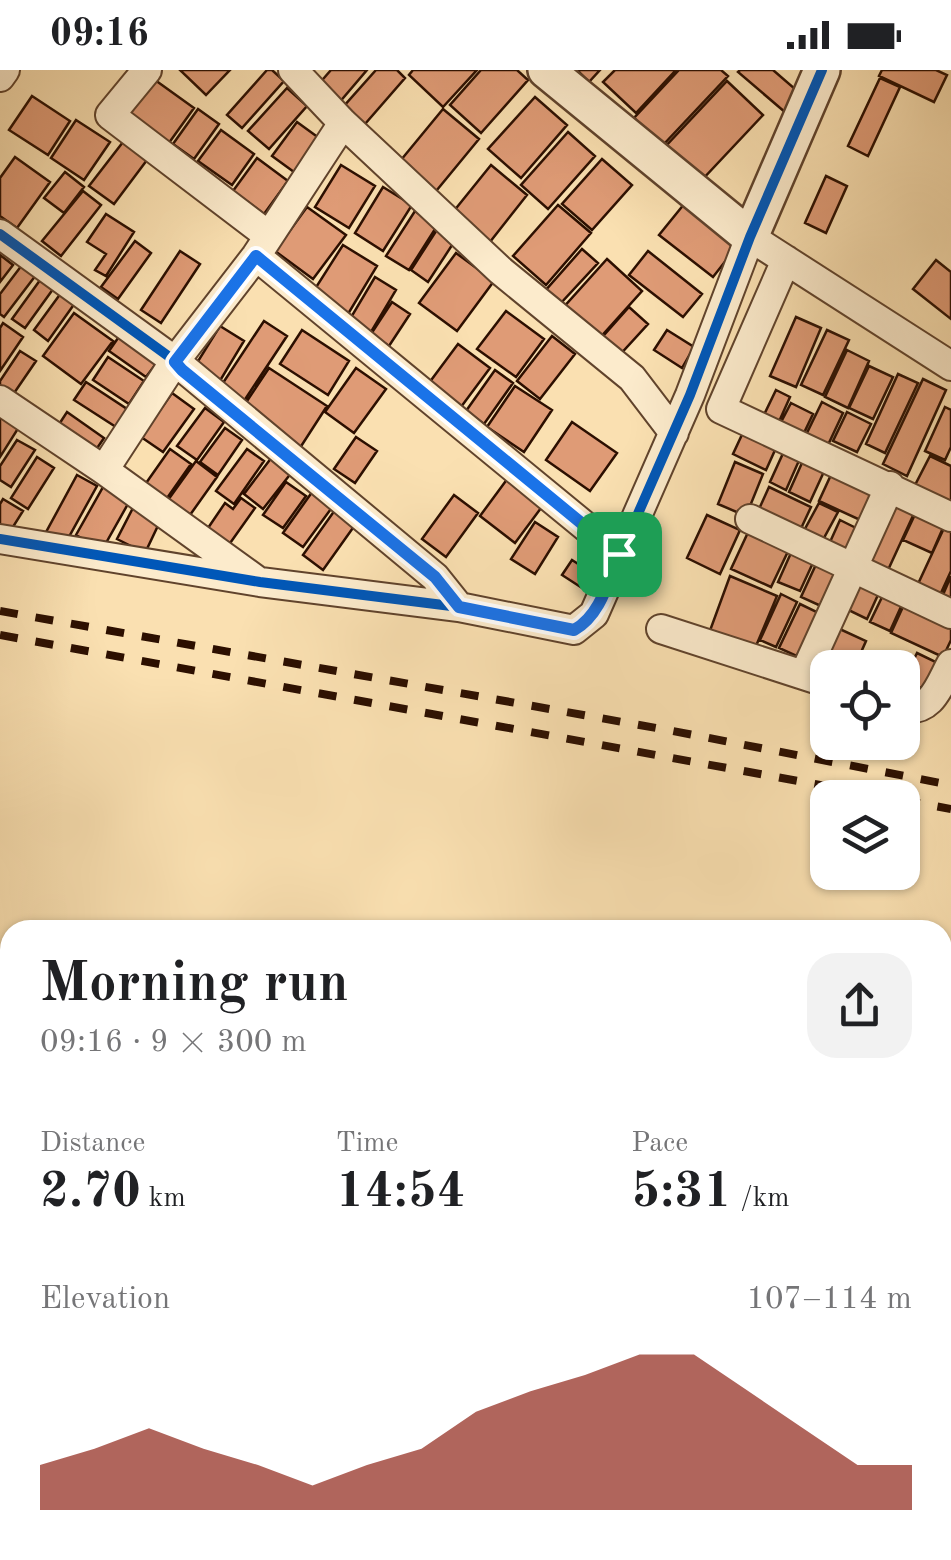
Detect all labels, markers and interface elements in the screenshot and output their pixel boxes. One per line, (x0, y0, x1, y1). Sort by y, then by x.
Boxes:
text: 09:16 (50, 16, 149, 54)
pin (577, 512, 662, 597)
icon: arrive (592, 527, 647, 582)
map controls (810, 650, 920, 890)
button: locate (810, 650, 920, 760)
button: layers (810, 780, 920, 890)
button: share (807, 953, 912, 1058)
text: Morning run (40, 958, 349, 1013)
text: 09:16 · 9 × 300 m (40, 1027, 307, 1059)
text: Distance (40, 1130, 145, 1158)
text: Time (336, 1130, 398, 1158)
text: Pace (631, 1130, 688, 1158)
text: 2.70 (40, 1168, 141, 1218)
text: 14:54 (336, 1168, 466, 1218)
text: 5:31 (631, 1168, 732, 1218)
text: km (141, 1185, 186, 1213)
text: /km (732, 1185, 790, 1213)
text: Elevation (40, 1284, 170, 1316)
text: 107–114 m (746, 1284, 912, 1316)

